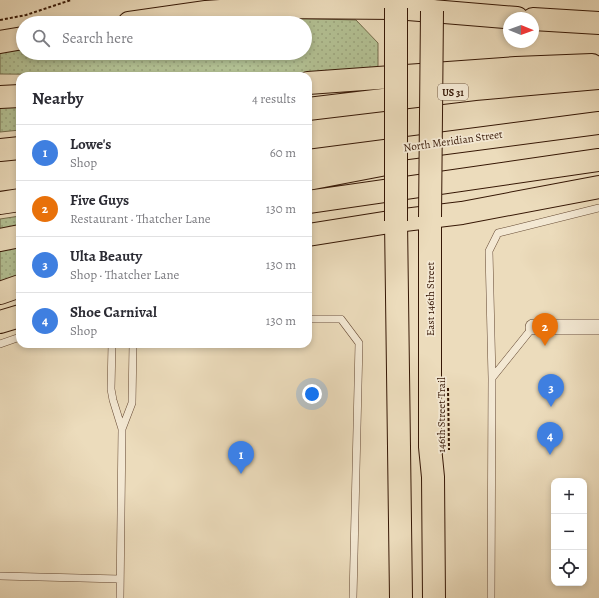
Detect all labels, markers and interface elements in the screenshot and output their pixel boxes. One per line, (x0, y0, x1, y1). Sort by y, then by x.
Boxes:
north arrow (503, 12, 539, 48)
search box (16, 16, 312, 60)
icon: search (30, 27, 52, 49)
text: Search here (62, 28, 133, 48)
road number: US 31 (438, 84, 468, 100)
text: Nearby (32, 87, 83, 110)
text: 4 results (252, 90, 296, 107)
street label: North Meridian Street (403, 127, 504, 155)
text: Lowe's (70, 134, 112, 154)
text: 1 (43, 144, 47, 161)
text: 60 m (270, 144, 296, 161)
text: Shop (70, 154, 97, 171)
text: Five Guys (70, 190, 129, 210)
text: 2 (42, 200, 48, 217)
text: 130 m (266, 200, 296, 217)
text: Restaurant · Thatcher Lane (70, 210, 211, 227)
text: Ulta Beauty (70, 246, 142, 266)
text: 3 (42, 256, 48, 273)
text: 130 m (266, 256, 296, 273)
street label: East 146th Street (423, 262, 438, 336)
text: Shop · Thatcher Lane (70, 266, 179, 283)
text: Shoe Carnival (70, 302, 157, 322)
text: 4 (42, 312, 48, 329)
text: 130 m (266, 312, 296, 329)
pin: 2 (532, 313, 558, 346)
text: Shop (70, 322, 97, 339)
pin: 3 (538, 374, 564, 407)
street label: 146th Street Trail (434, 377, 449, 453)
your location (302, 384, 322, 404)
pin: 4 (537, 422, 563, 455)
pin: 1 (228, 441, 254, 474)
map controls (551, 478, 587, 586)
button: + (551, 478, 587, 514)
button: − (551, 514, 587, 550)
button: locate (551, 550, 587, 586)

